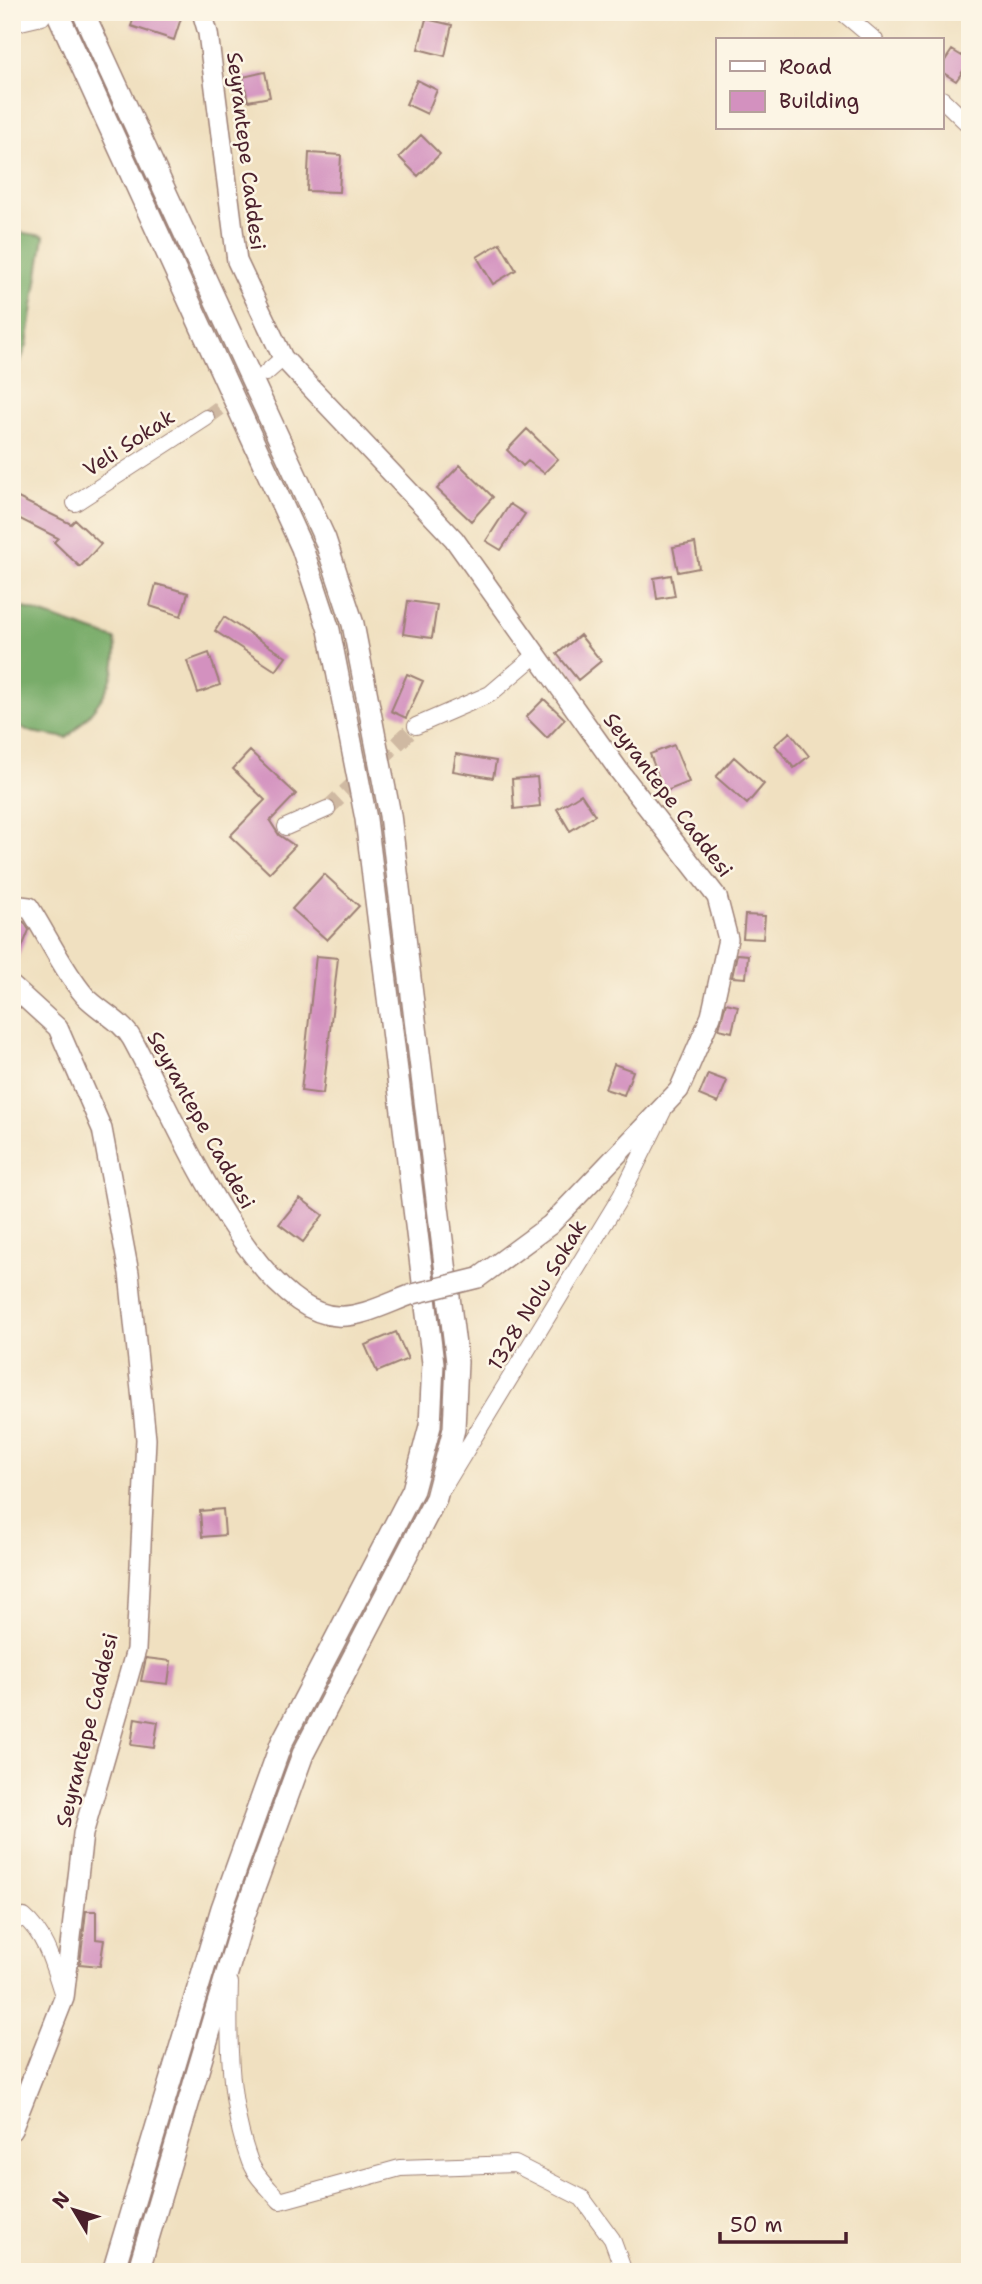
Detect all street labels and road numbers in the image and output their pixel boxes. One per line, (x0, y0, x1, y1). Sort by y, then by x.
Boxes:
street label: Seyrantepe Caddesi (220, 50, 272, 252)
street label: Veli Sokak (78, 403, 180, 483)
street label: Seyrantepe Caddesi (597, 707, 739, 883)
street label: Seyrantepe Caddesi (140, 1026, 262, 1214)
street label: 1328 Nolu Sokak (481, 1214, 593, 1376)
street label: Seyrantepe Caddesi (49, 1630, 125, 1830)

